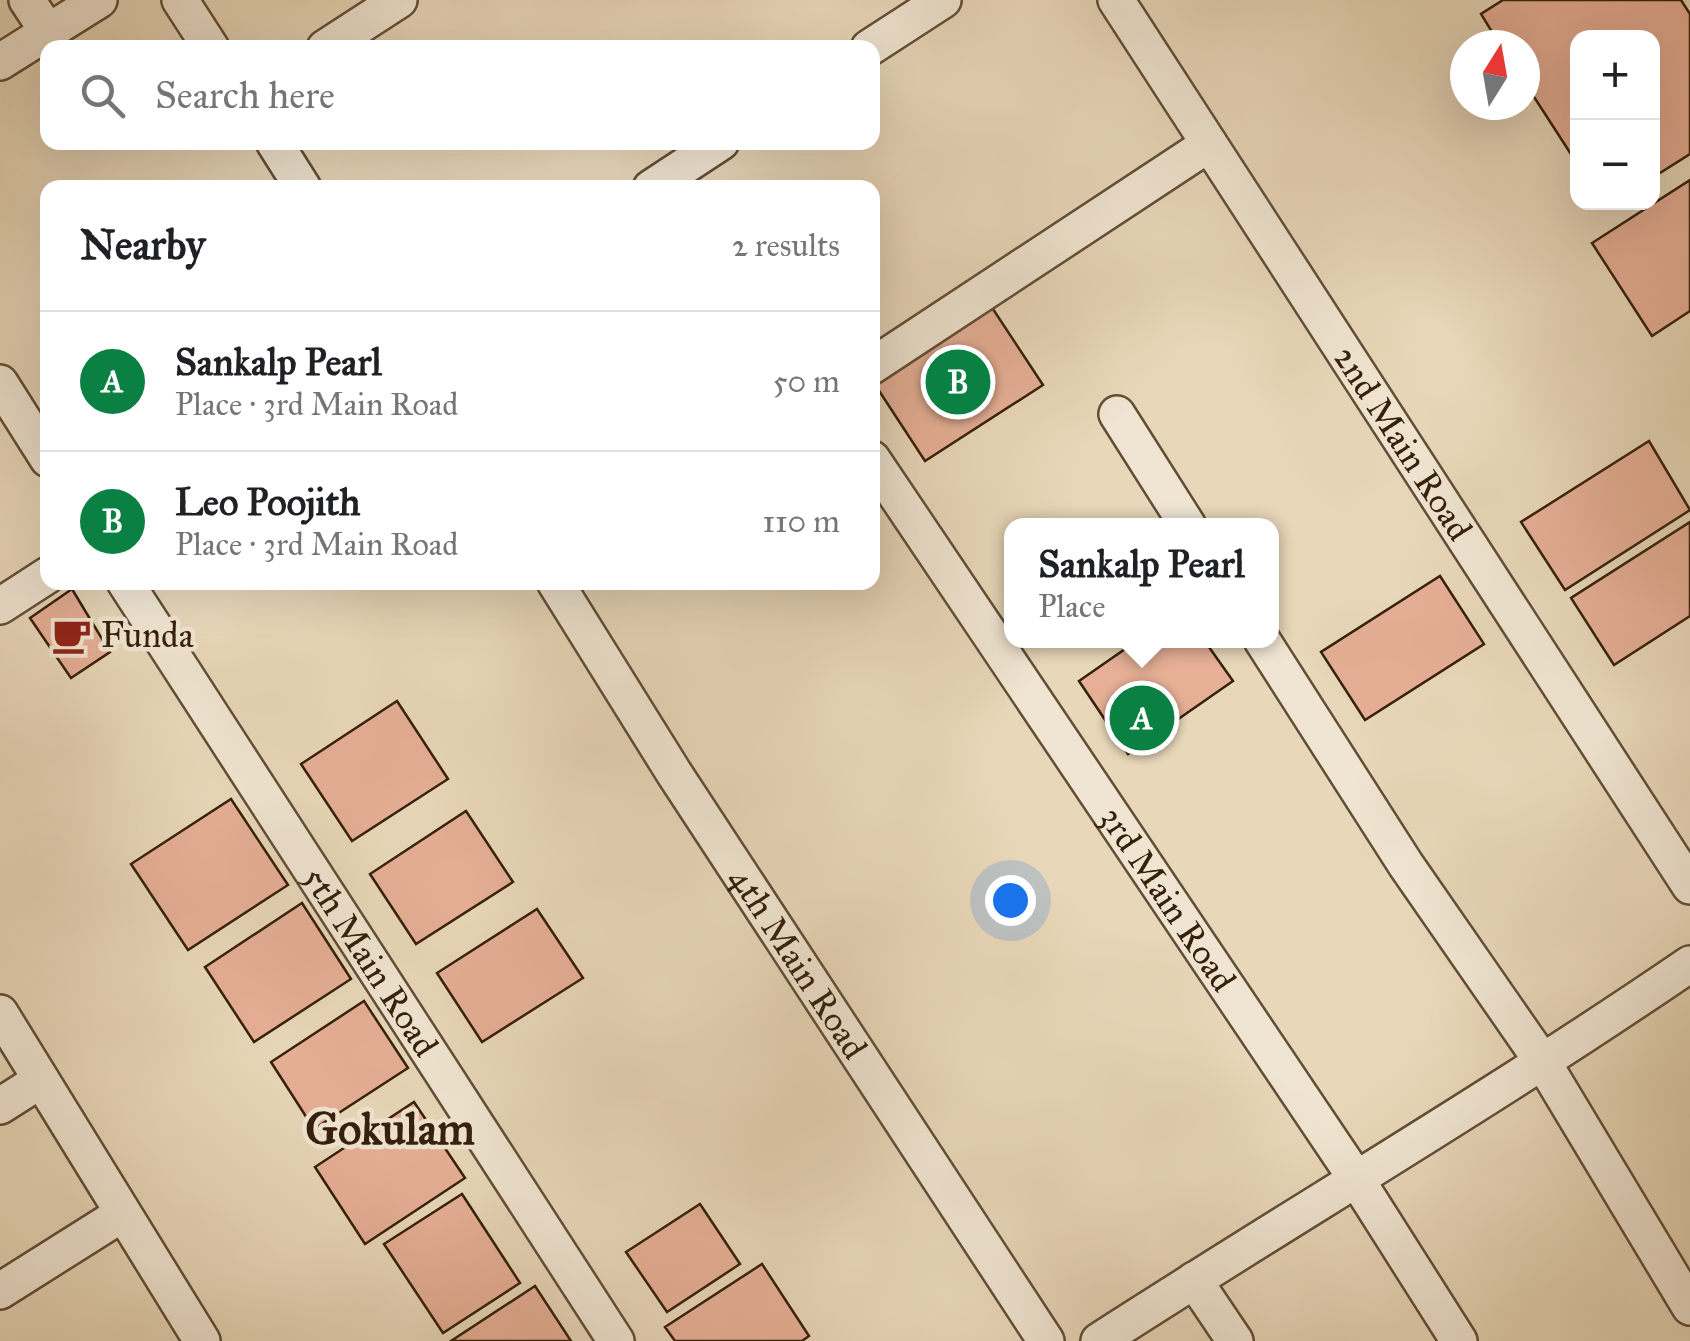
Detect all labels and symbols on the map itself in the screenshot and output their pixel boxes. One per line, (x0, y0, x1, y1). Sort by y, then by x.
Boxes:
north arrow (1450, 30, 1540, 120)
street label: 2nd Main Road (1324, 338, 1482, 549)
pin: B (926, 344, 990, 420)
cafe icon: Funda (50, 614, 92, 656)
place label: Funda (101, 614, 194, 657)
pin: A (1110, 680, 1174, 756)
street label: 3rd Main Road (1090, 798, 1246, 1000)
street label: 5th Main Road (293, 859, 448, 1065)
street label: 4th Main Road (720, 859, 877, 1067)
your location (985, 875, 1036, 926)
district label: Gokulam (305, 1101, 475, 1156)

